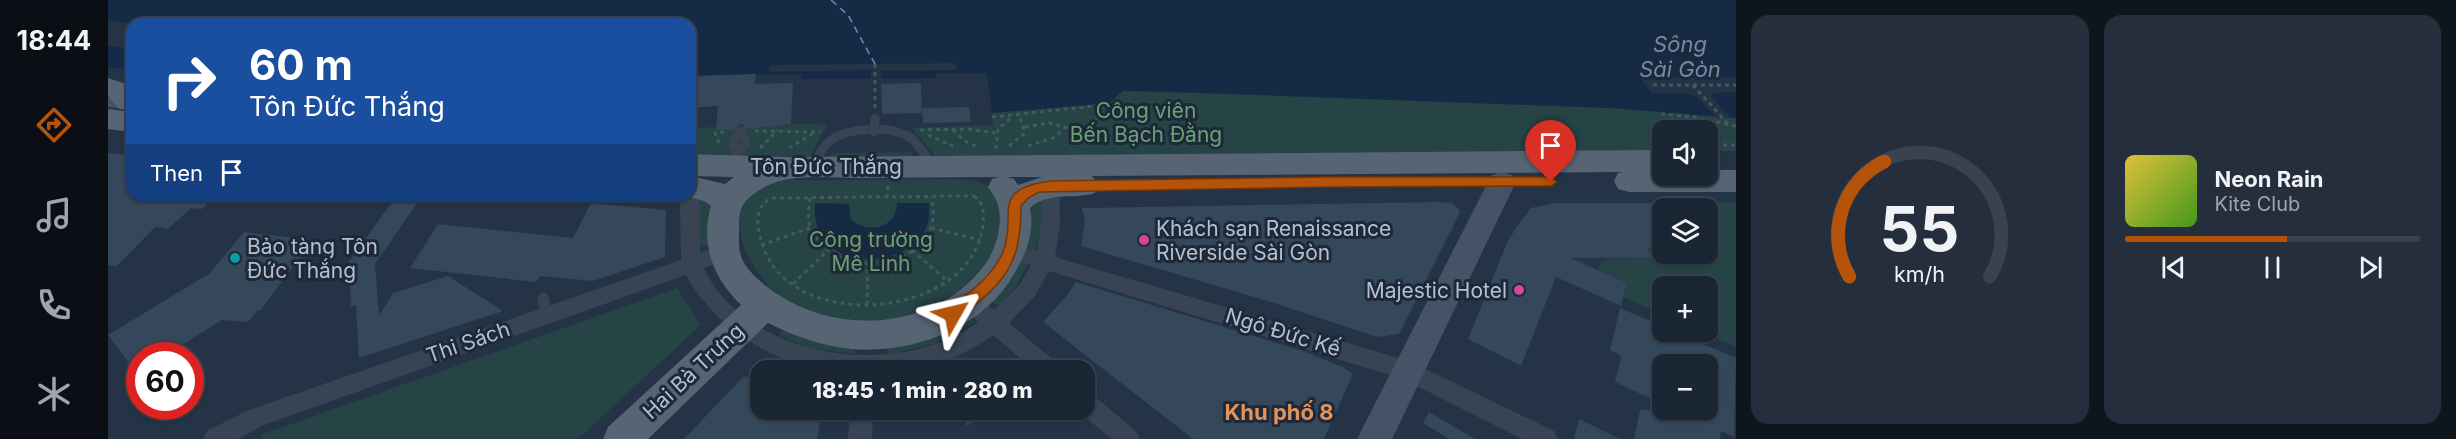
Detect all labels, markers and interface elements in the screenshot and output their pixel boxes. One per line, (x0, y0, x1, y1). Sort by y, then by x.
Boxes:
text: 18:44 (17, 24, 91, 57)
water label: Sông Sài Gòn (1639, 31, 1721, 82)
text: 60 m (249, 39, 353, 90)
icon: right (150, 42, 228, 120)
text: Tôn Ðức Thắng (249, 90, 445, 123)
park label: Công viên Bến Bạch Đằng (1070, 98, 1222, 147)
icon: directions (33, 104, 75, 146)
pin (1525, 120, 1576, 182)
map controls (1652, 120, 1718, 420)
button: sound (1652, 120, 1718, 186)
icon: arrive (1534, 129, 1567, 162)
street label: Tôn Đức Thắng (750, 154, 902, 179)
icon: arrive (215, 156, 248, 189)
text: Then (150, 160, 203, 186)
text: Neon Rain (2215, 166, 2324, 192)
text: 55 (1880, 191, 1960, 266)
text: Kite Club (2215, 192, 2300, 216)
icon: music (33, 194, 75, 236)
button: layers (1652, 198, 1718, 264)
place label: Khách sạn Renaissance Riverside Sài Gòn (1156, 216, 1391, 265)
park label: Công trường Mê Linh (809, 227, 933, 276)
marker: Khách sạn Renaissance Riverside Sài Gòn (1137, 233, 1151, 247)
place label: Bảo tàng Tôn Đức Thắng (247, 234, 378, 283)
marker: Bảo tàng Tôn Đức Thắng (228, 251, 242, 265)
icon: previous (2157, 251, 2190, 284)
icon: pause (2256, 251, 2289, 284)
icon: next (2354, 251, 2387, 284)
text: km/h (1894, 261, 1945, 287)
button: + (1652, 276, 1718, 342)
place label: Majestic Hotel (1366, 278, 1507, 303)
position arrow (921, 282, 985, 346)
marker: Majestic Hotel (1512, 283, 1526, 297)
icon: phone (33, 284, 75, 326)
street label: Ngô Ðức Kế (1222, 303, 1344, 361)
street label: Thi Sách (423, 316, 513, 368)
street label: Hai Bà Trưng (638, 318, 748, 424)
speed limit sign: 60 (126, 342, 204, 420)
button: − (1652, 354, 1718, 420)
icon: climate (33, 373, 75, 415)
text: 18:45 · 1 min · 280 m (812, 377, 1033, 403)
district label: Khu phố 8 (1224, 399, 1334, 425)

